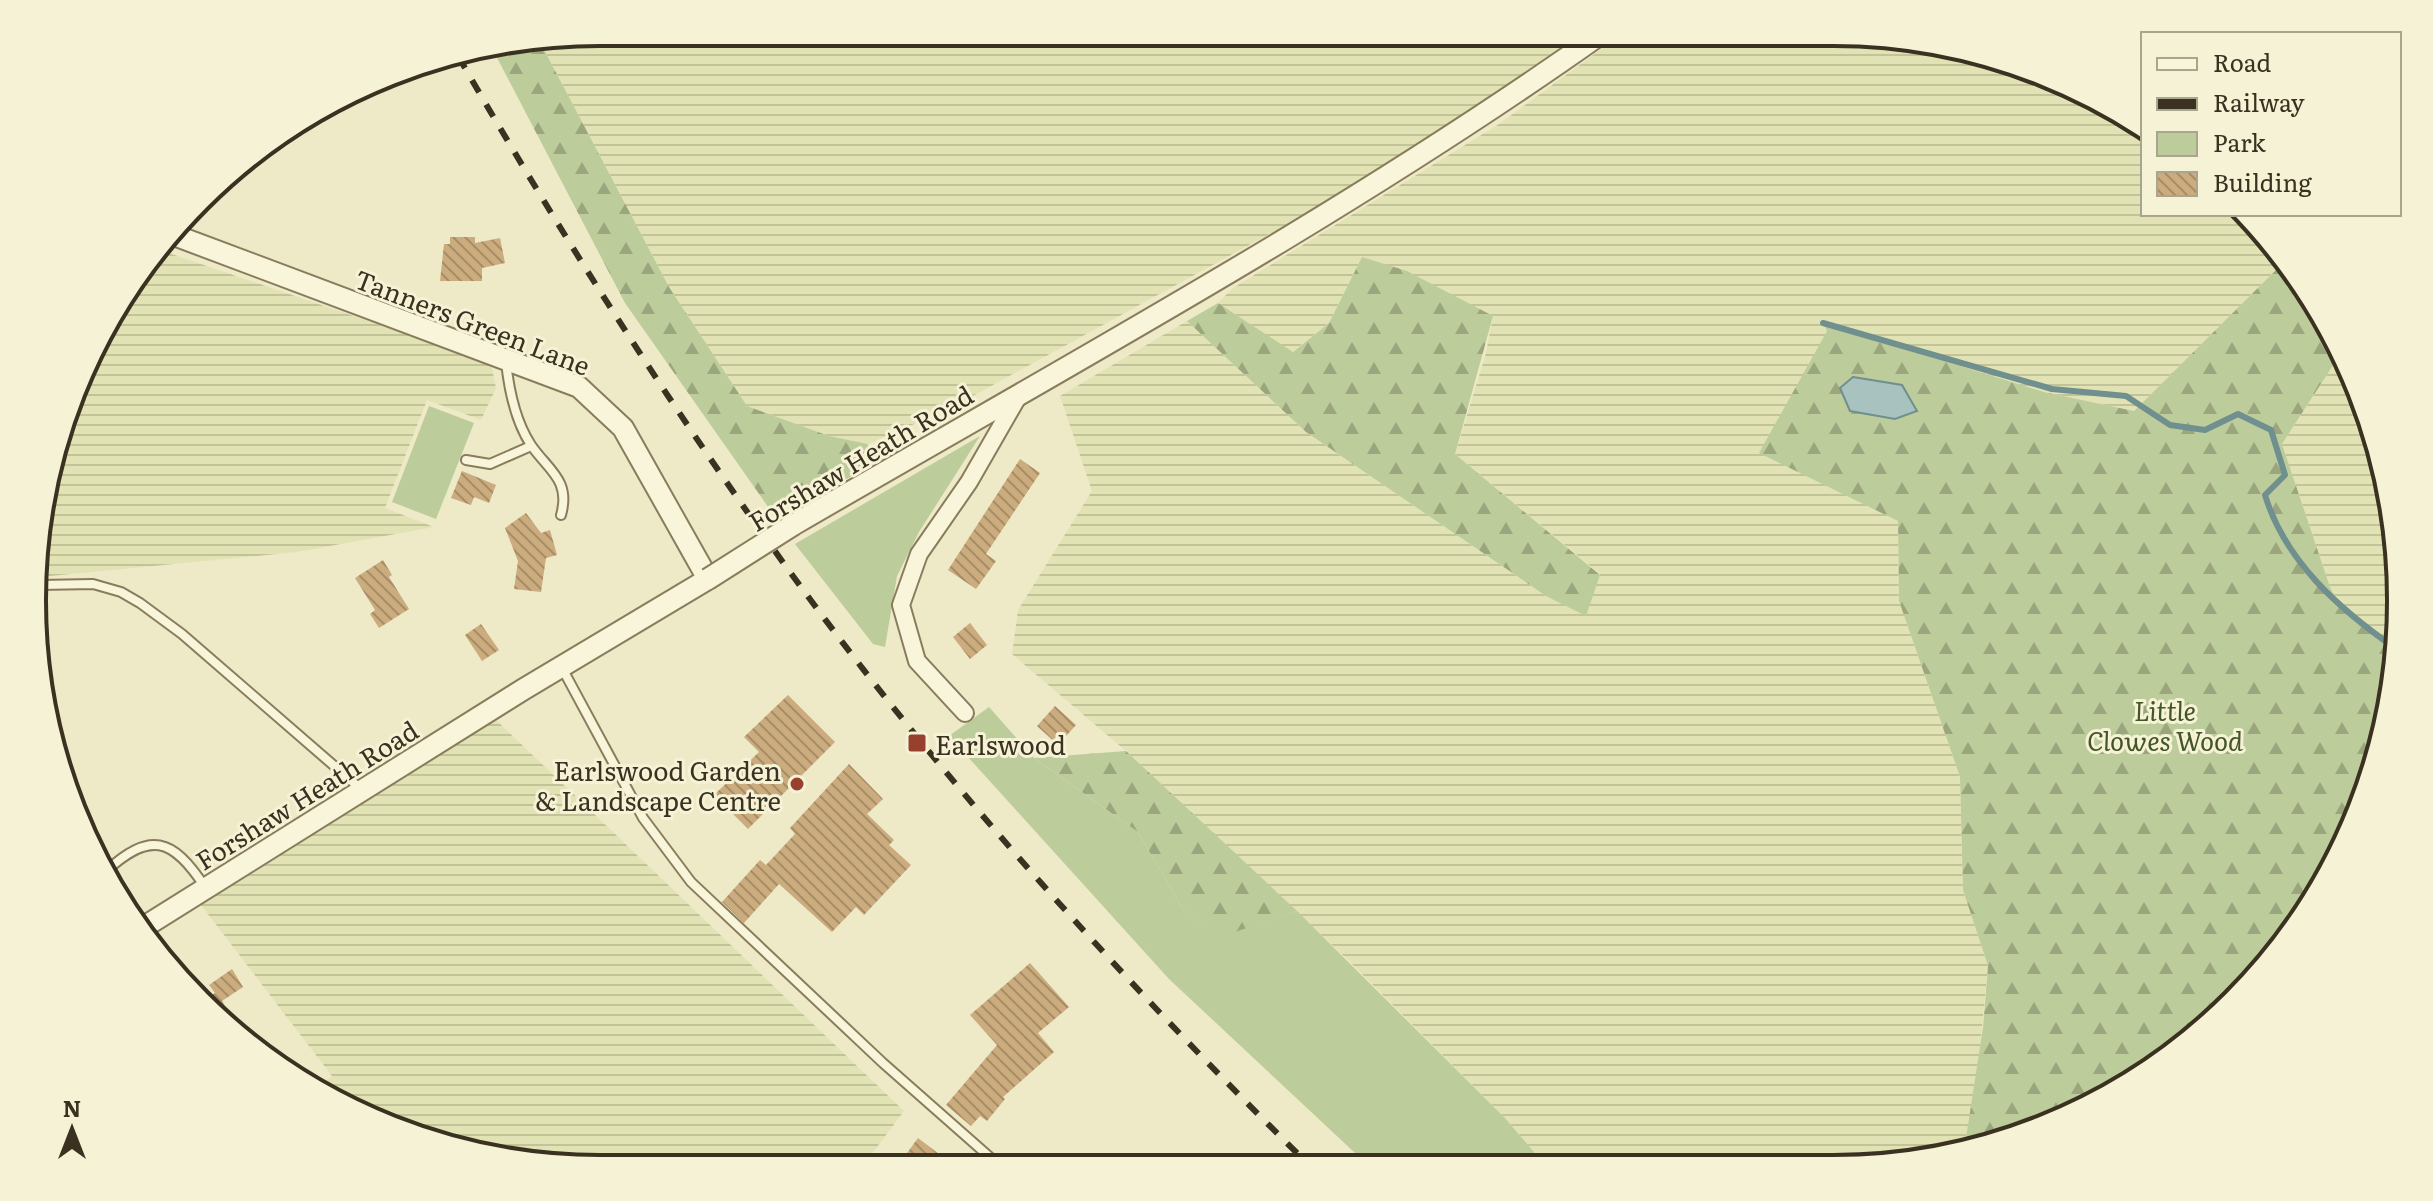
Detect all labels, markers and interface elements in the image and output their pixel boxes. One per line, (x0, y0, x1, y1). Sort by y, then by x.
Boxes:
legend (2141, 32, 2401, 216)
text: Road (2213, 44, 2272, 79)
text: Railway (2213, 84, 2305, 119)
text: Park (2213, 124, 2266, 159)
text: Building (2213, 164, 2312, 199)
street label: Tanners Green Lane (350, 258, 596, 384)
street label: Forshaw Heath Road (740, 374, 980, 540)
park label: Little Clowes Wood (2087, 690, 2243, 759)
street label: Forshaw Heath Road (187, 710, 425, 878)
place label: Earlswood (935, 724, 1066, 763)
marker: Earlswood (906, 732, 928, 754)
place label: Earlswood Garden & Landscape Centre (535, 750, 781, 819)
marker: Earlswood Garden & Landscape Centre (788, 775, 806, 793)
north arrow (32, 1089, 112, 1169)
text: N (63, 1091, 81, 1124)

